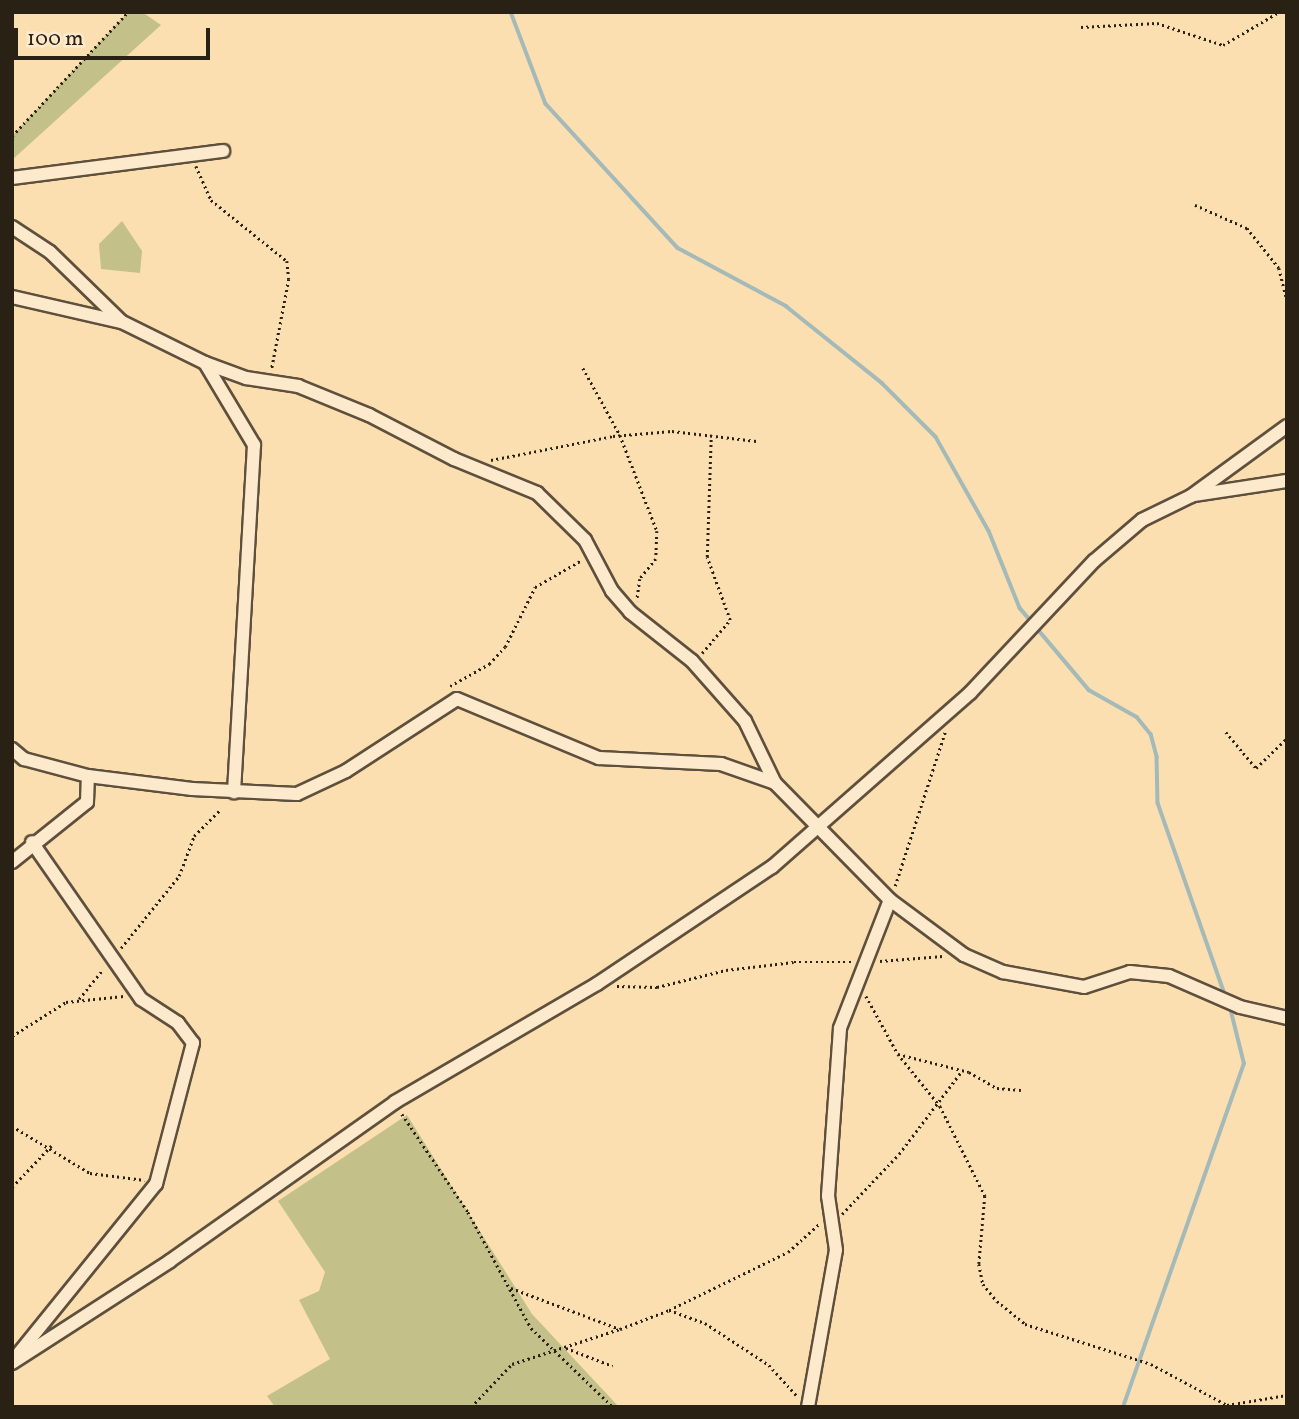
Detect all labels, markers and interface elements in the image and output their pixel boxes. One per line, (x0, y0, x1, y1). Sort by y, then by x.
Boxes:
scale bar (18, 14, 214, 58)
text: 100 m (27, 25, 84, 54)

